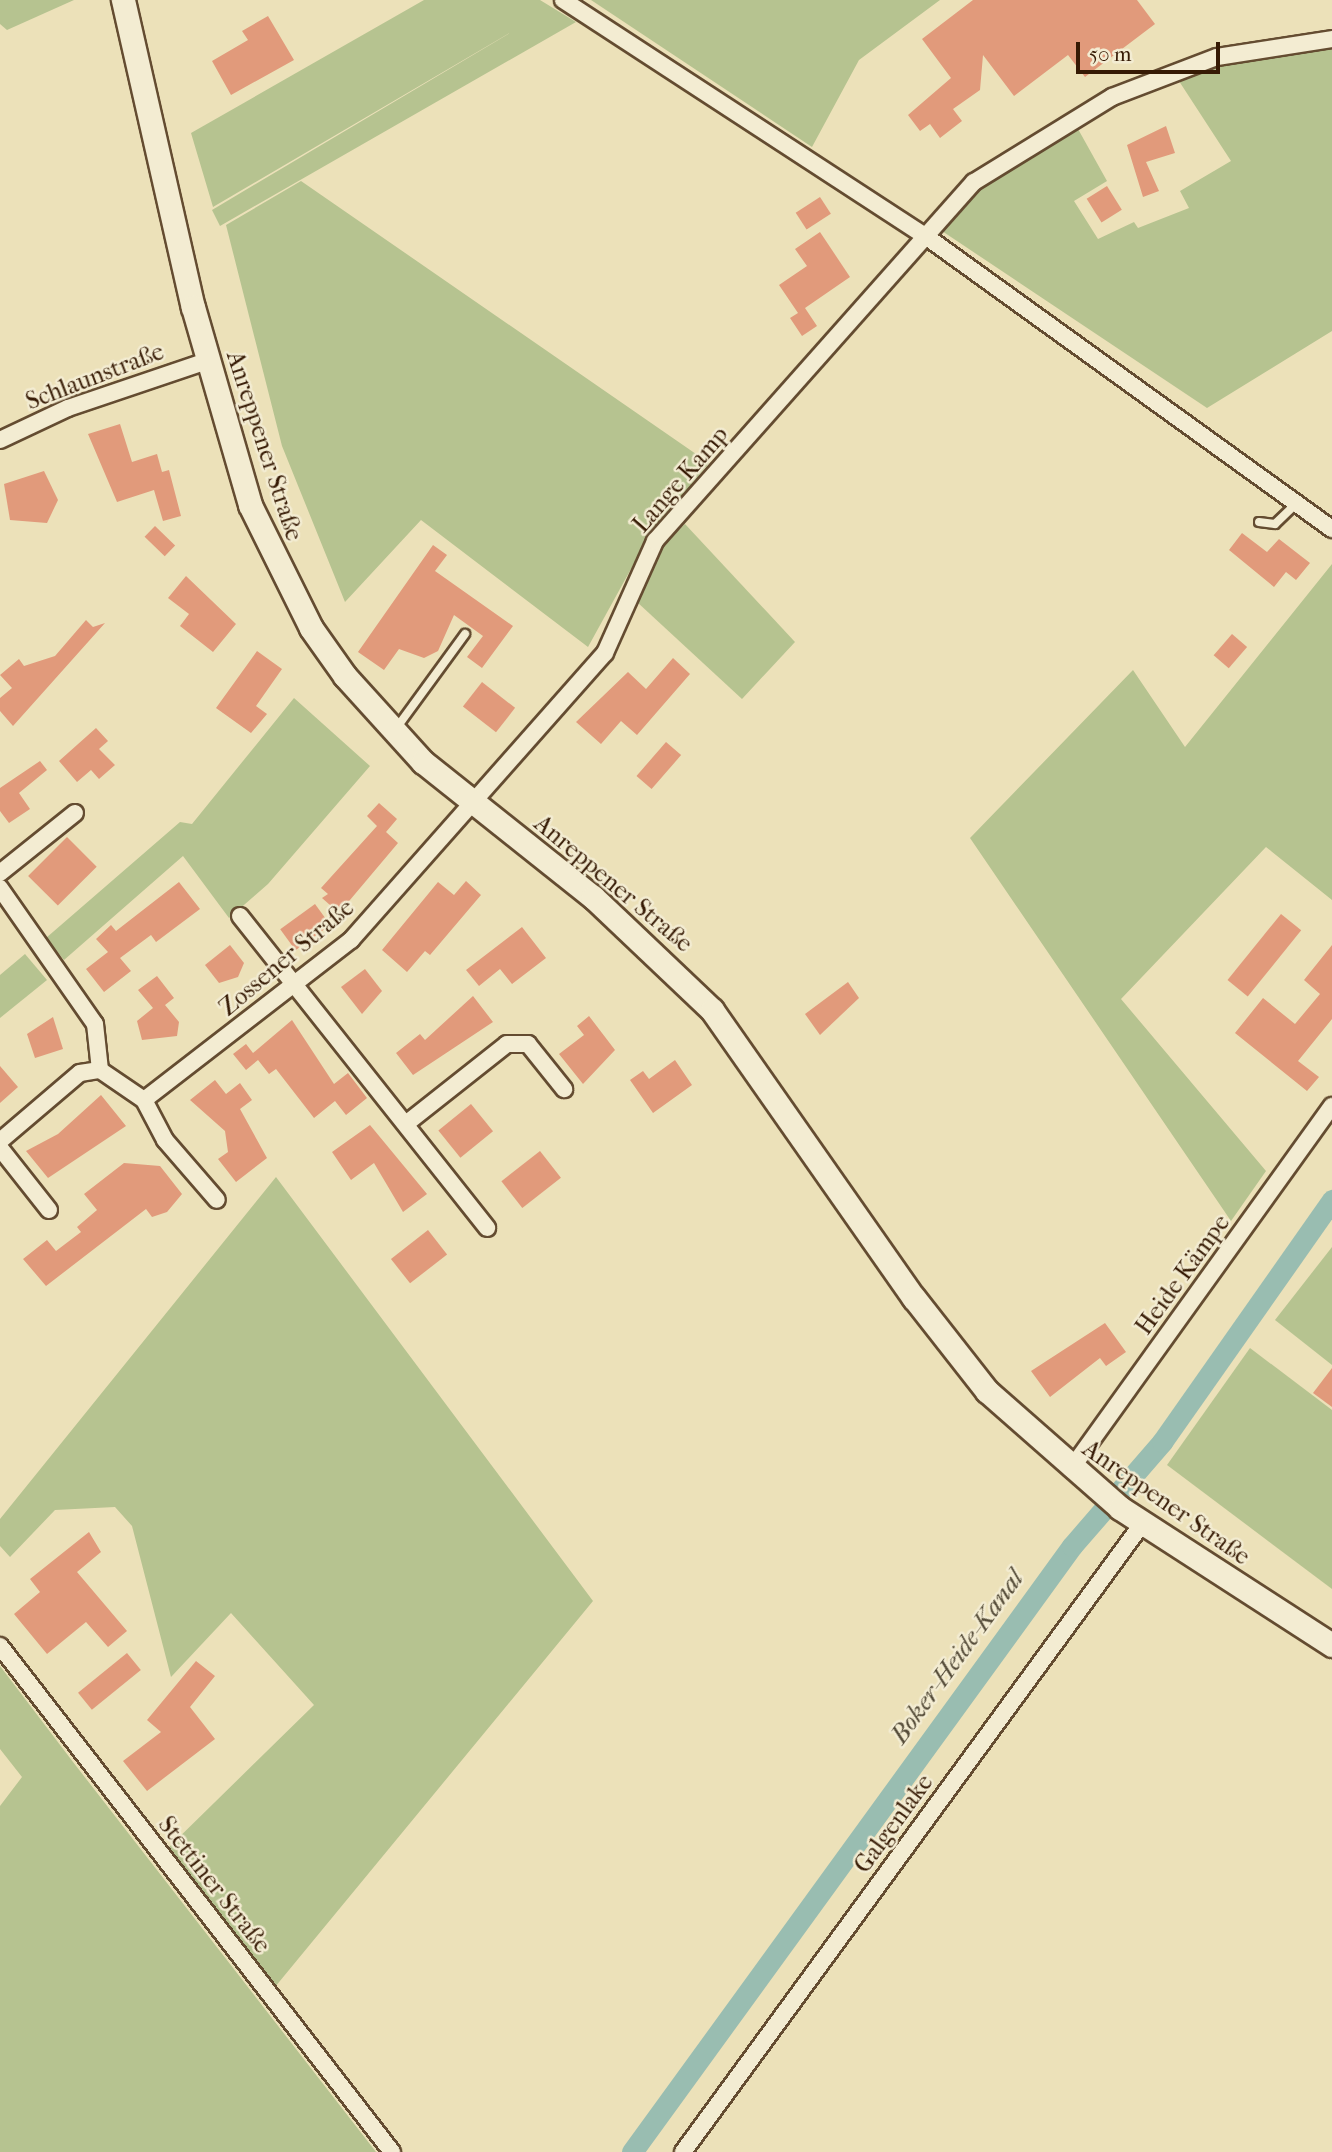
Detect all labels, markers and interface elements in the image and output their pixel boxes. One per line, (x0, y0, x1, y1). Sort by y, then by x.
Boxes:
scale bar (1080, 28, 1224, 72)
text: 50 m (1089, 42, 1132, 66)
street label: Schlaunstraße (22, 338, 168, 416)
street label: Anreppener Straße (220, 348, 308, 544)
street label: Lange Kamp (627, 421, 735, 539)
street label: Anreppener Straße (528, 809, 698, 959)
street label: Zossener Straße (214, 894, 360, 1022)
street label: Heide Kämpe (1130, 1209, 1236, 1341)
street label: Anreppener Straße (1077, 1435, 1255, 1571)
water label: Boker-Heide-Kanal (884, 1564, 1030, 1750)
street label: Galgenlake (849, 1769, 939, 1879)
street label: Stettiner Straße (152, 1811, 276, 1959)

